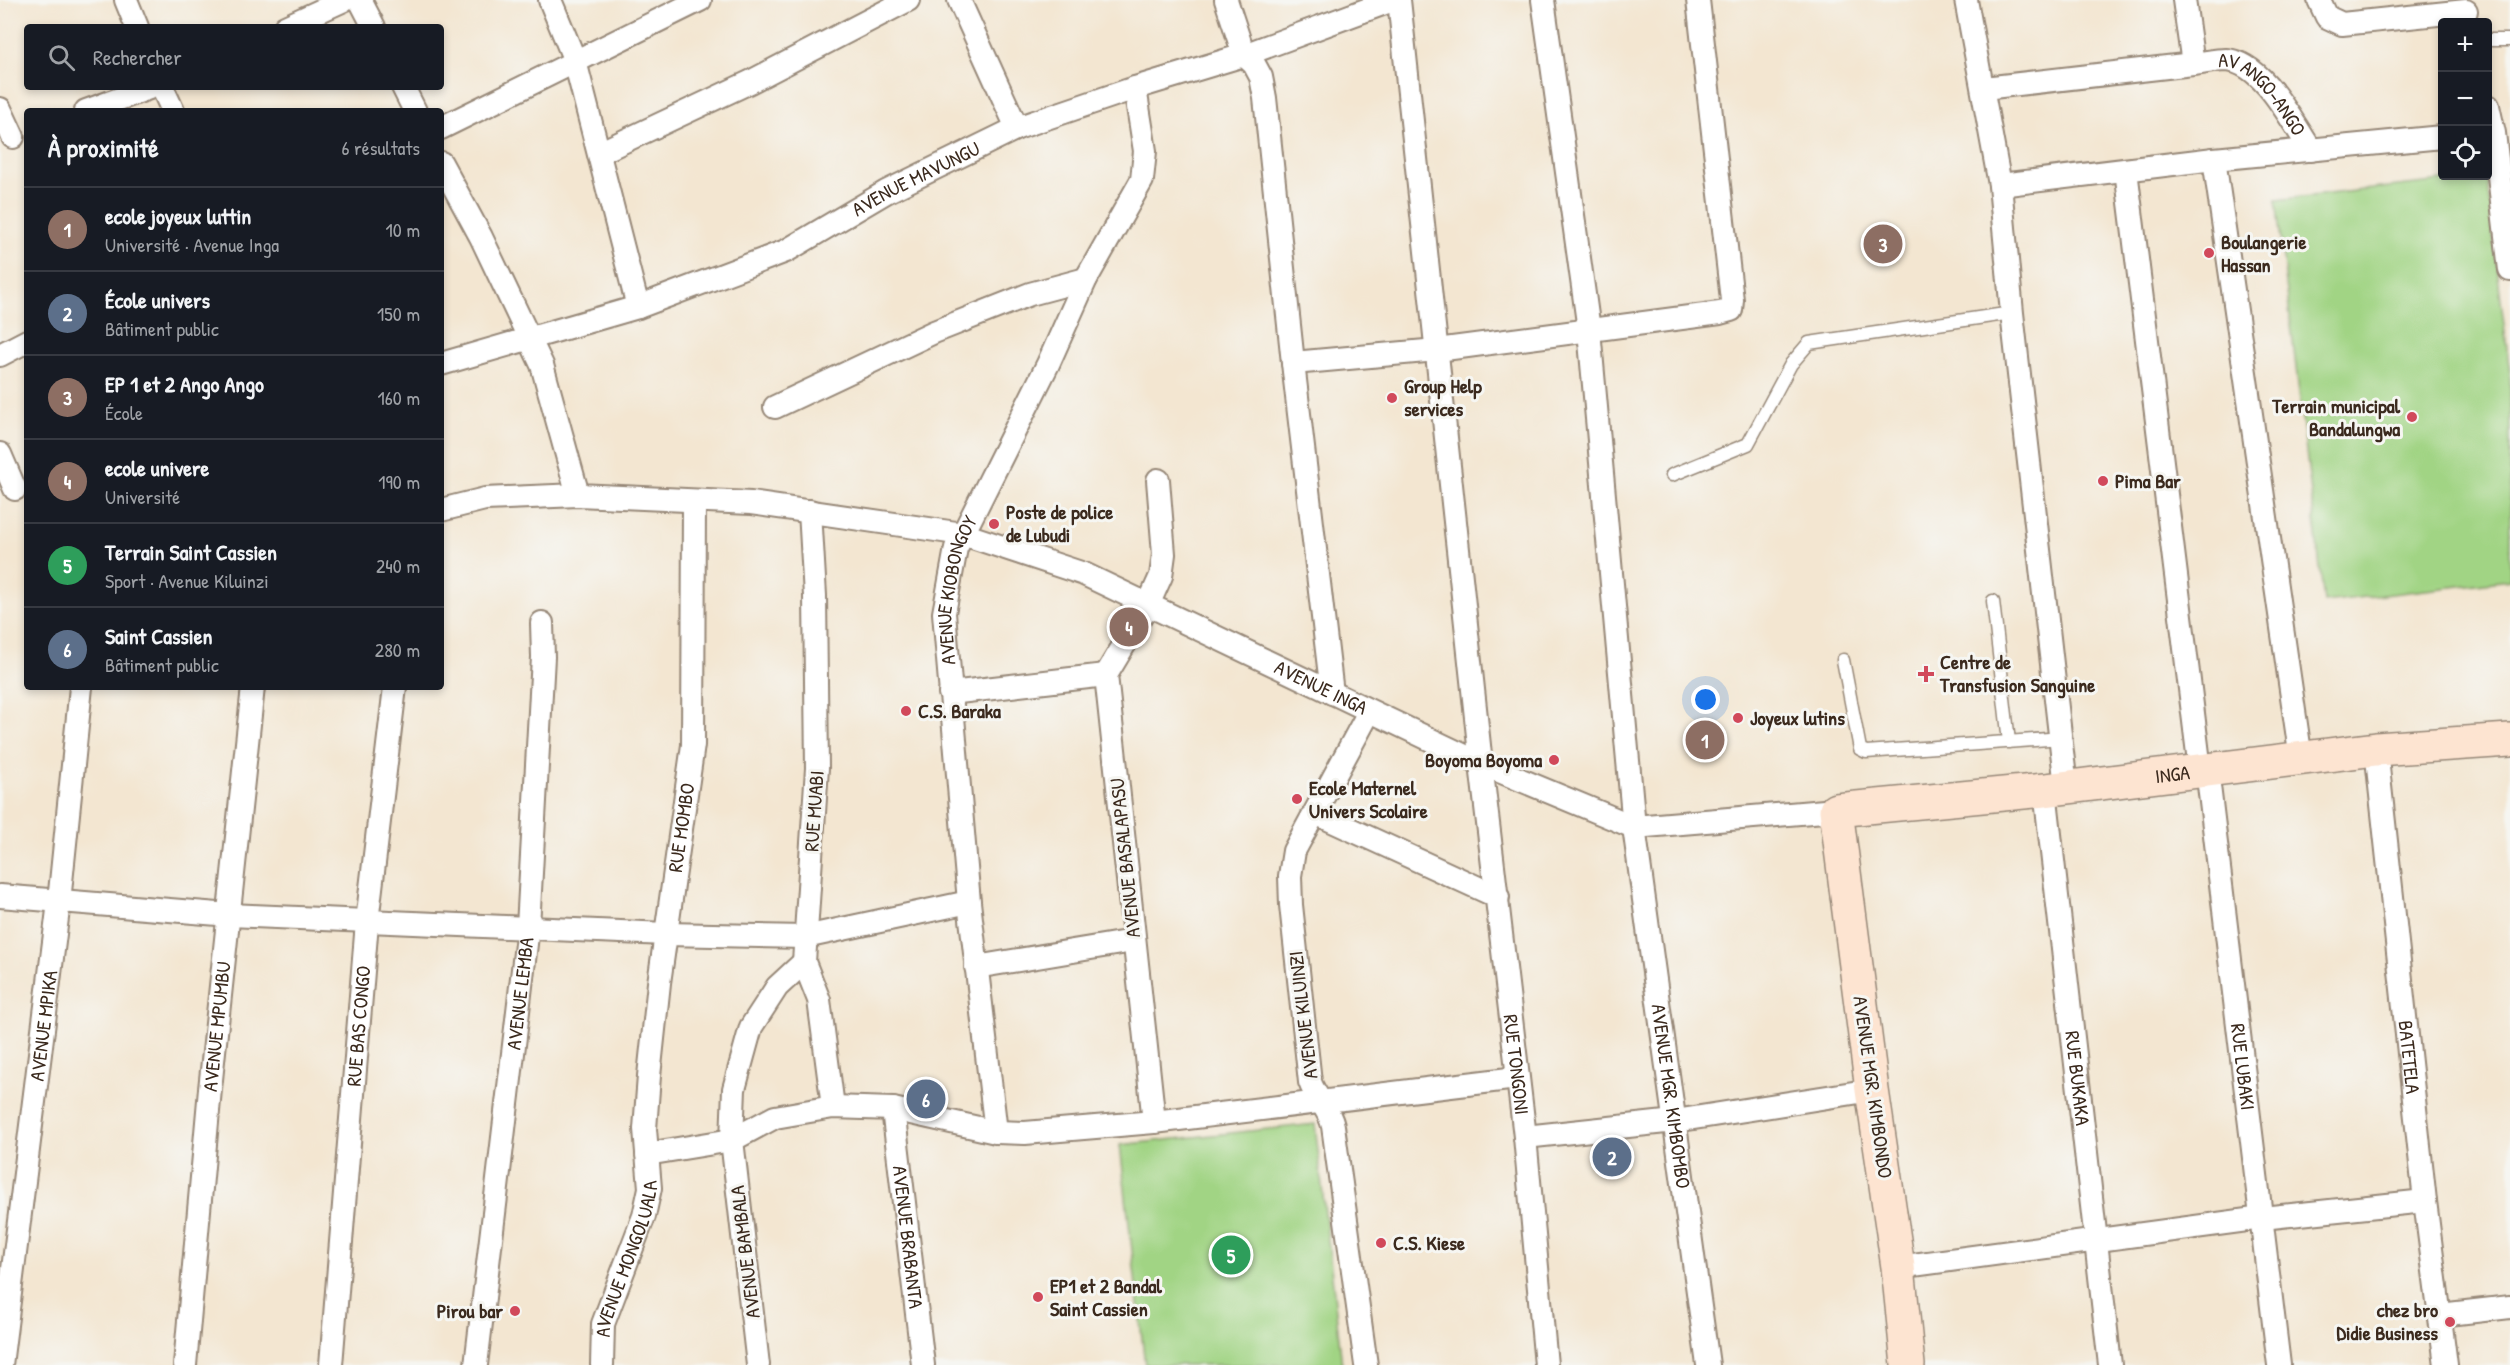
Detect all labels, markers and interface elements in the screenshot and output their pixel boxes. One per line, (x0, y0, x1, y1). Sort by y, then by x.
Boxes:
map controls (2438, 18, 2492, 180)
button: + (2438, 18, 2492, 72)
search box (24, 24, 444, 90)
icon: search (45, 41, 78, 74)
text: Rechercher (93, 42, 182, 72)
street label: AV ANGO-ANGO (2217, 46, 2312, 140)
button: − (2438, 72, 2492, 126)
button: locate (2438, 126, 2492, 180)
text: À proximité (48, 130, 159, 165)
text: 6 résultats (341, 134, 420, 161)
street label: AVENUE MAVUNGU (847, 134, 984, 222)
text: ecole joyeux luttin (105, 201, 251, 231)
text: 1 (64, 216, 71, 243)
text: 10 m (386, 216, 420, 243)
pin: 3 (1864, 222, 1902, 266)
place label: Boulangerie Hassan (2221, 228, 2306, 278)
text: Université · Avenue Inga (105, 231, 279, 258)
marker: Boulangerie Hassan (2202, 246, 2216, 260)
text: École univers (105, 285, 210, 315)
text: 2 (63, 300, 72, 327)
text: 150 m (377, 300, 420, 327)
text: Bâtiment public (105, 315, 219, 342)
text: EP 1 et 2 Ango Ango (105, 369, 264, 399)
place label: Group Help services (1404, 372, 1482, 422)
text: 3 (63, 384, 72, 411)
text: 160 m (378, 384, 420, 411)
marker: Group Help services (1385, 391, 1399, 405)
place label: Terrain municipal Bandalungwa (2271, 392, 2401, 443)
text: École (105, 399, 143, 426)
marker: Terrain municipal Bandalungwa (2405, 410, 2419, 424)
text: ecole univere (105, 453, 209, 483)
place label: Pima Bar (2115, 467, 2181, 494)
text: 4 (64, 468, 71, 495)
text: 190 m (378, 468, 420, 495)
marker: Pima Bar (2096, 474, 2110, 488)
text: Université (105, 483, 180, 510)
place label: Poste de police de Lubudi (1006, 498, 1113, 548)
street label: AVENUE KIOBONGOY (930, 511, 983, 666)
marker: Poste de police de Lubudi (987, 517, 1001, 531)
text: Terrain Saint Cassien (105, 537, 277, 567)
text: 5 (63, 552, 72, 579)
text: 240 m (376, 552, 420, 579)
text: Sport · Avenue Kiluinzi (105, 567, 269, 594)
pin: 4 (1110, 604, 1148, 650)
text: Saint Cassien (105, 621, 212, 651)
text: 6 (64, 636, 71, 663)
text: 280 m (375, 636, 420, 663)
place label: Centre de Transfusion Sanguine (1939, 648, 2095, 699)
text: Bâtiment public (105, 651, 219, 678)
street label: AVENUE INGA (1270, 653, 1372, 721)
marker: Centre de Transfusion Sanguine (1917, 665, 1935, 683)
your location (1691, 685, 1720, 714)
place label: C.S. Baraka (918, 697, 1001, 724)
marker: C.S. Baraka (899, 704, 913, 718)
place label: Joyeux lutins (1750, 704, 1845, 732)
marker: Joyeux lutins (1731, 711, 1745, 725)
pin: 1 (1686, 718, 1724, 762)
place label: Boyoma Boyoma (1425, 746, 1542, 774)
marker: Boyoma Boyoma (1547, 753, 1561, 767)
street label: INGA (2153, 758, 2191, 789)
street label: RUE MUABI (797, 770, 830, 852)
place label: Ecole Maternel Univers Scolaire (1309, 774, 1428, 824)
street label: AVENUE BASALAPASU (1103, 777, 1146, 939)
street label: RUE MOMBO (661, 781, 700, 874)
marker: Ecole Maternel Univers Scolaire (1290, 792, 1304, 806)
street label: AVENUE LEMBA (500, 936, 540, 1051)
street label: AVENUE KILUINZI (1281, 950, 1324, 1081)
street label: AVENUE MPUMBU (196, 960, 237, 1093)
street label: RUE BAS CONGO (340, 965, 376, 1087)
street label: AVENUE MPIKA (23, 968, 63, 1083)
street label: AVENUE MGR. KIMBONDO (1847, 994, 1900, 1180)
street label: AVENUE MGR. KIMBOMBO (1645, 1002, 1698, 1190)
street label: RUE TONGONI (1498, 1013, 1536, 1116)
street label: BATETELA (2393, 1019, 2427, 1095)
street label: RUE LUBAKI (2225, 1022, 2262, 1112)
street label: RUE BUKAKA (2059, 1029, 2097, 1127)
pin: 6 (906, 1076, 946, 1122)
pin: 2 (1592, 1134, 1632, 1180)
street label: AVENUE BRABANTA (887, 1164, 930, 1310)
street label: AVENUE MONGOLUALA (589, 1179, 663, 1338)
street label: AVENUE BAMBALA (723, 1184, 766, 1320)
place label: C.S. Kiese (1393, 1229, 1465, 1256)
pin: 5 (1212, 1232, 1250, 1278)
marker: C.S. Kiese (1374, 1236, 1388, 1250)
place label: EP1 et 2 Bandal Saint Cassien (1050, 1272, 1162, 1322)
marker: EP1 et 2 Bandal Saint Cassien (1031, 1290, 1045, 1304)
place label: chez bro Didie Business (2336, 1296, 2438, 1346)
place label: Pirou bar (437, 1297, 503, 1324)
marker: Pirou bar (508, 1304, 522, 1318)
marker: chez bro Didie Business (2443, 1315, 2457, 1329)

